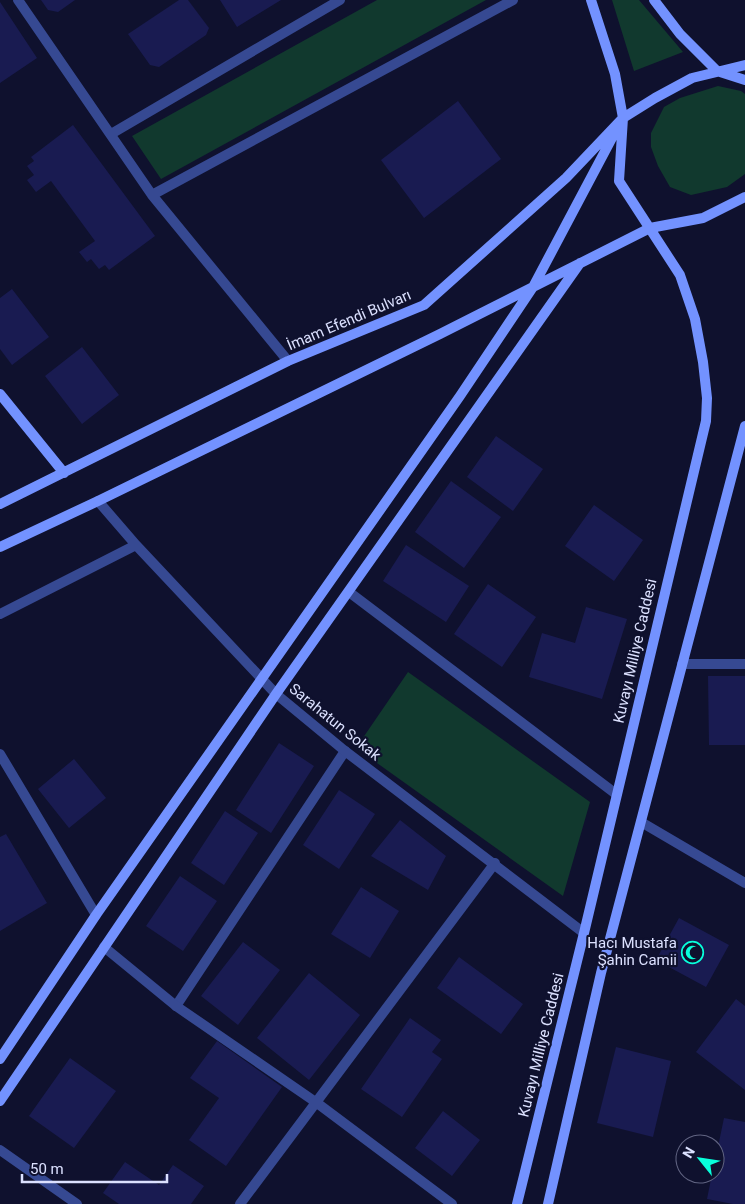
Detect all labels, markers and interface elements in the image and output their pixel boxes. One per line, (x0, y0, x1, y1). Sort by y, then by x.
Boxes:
street label: İmam Efendi Bulvarı (284, 286, 414, 354)
street label: Kuvayı Milliye Caddesi (610, 577, 660, 725)
street label: Sarahatun Sokak (286, 680, 385, 765)
place label: Hacı Mustafa Şahin Camii (587, 934, 677, 969)
mosque icon: Hacı Mustafa Şahin Camii (681, 940, 705, 964)
street label: Kuvayı Milliye Caddesi (514, 971, 568, 1119)
north arrow (675, 1134, 725, 1184)
text: N (679, 1144, 698, 1161)
scale bar (22, 1152, 168, 1184)
text: 50 m (30, 1160, 64, 1178)

